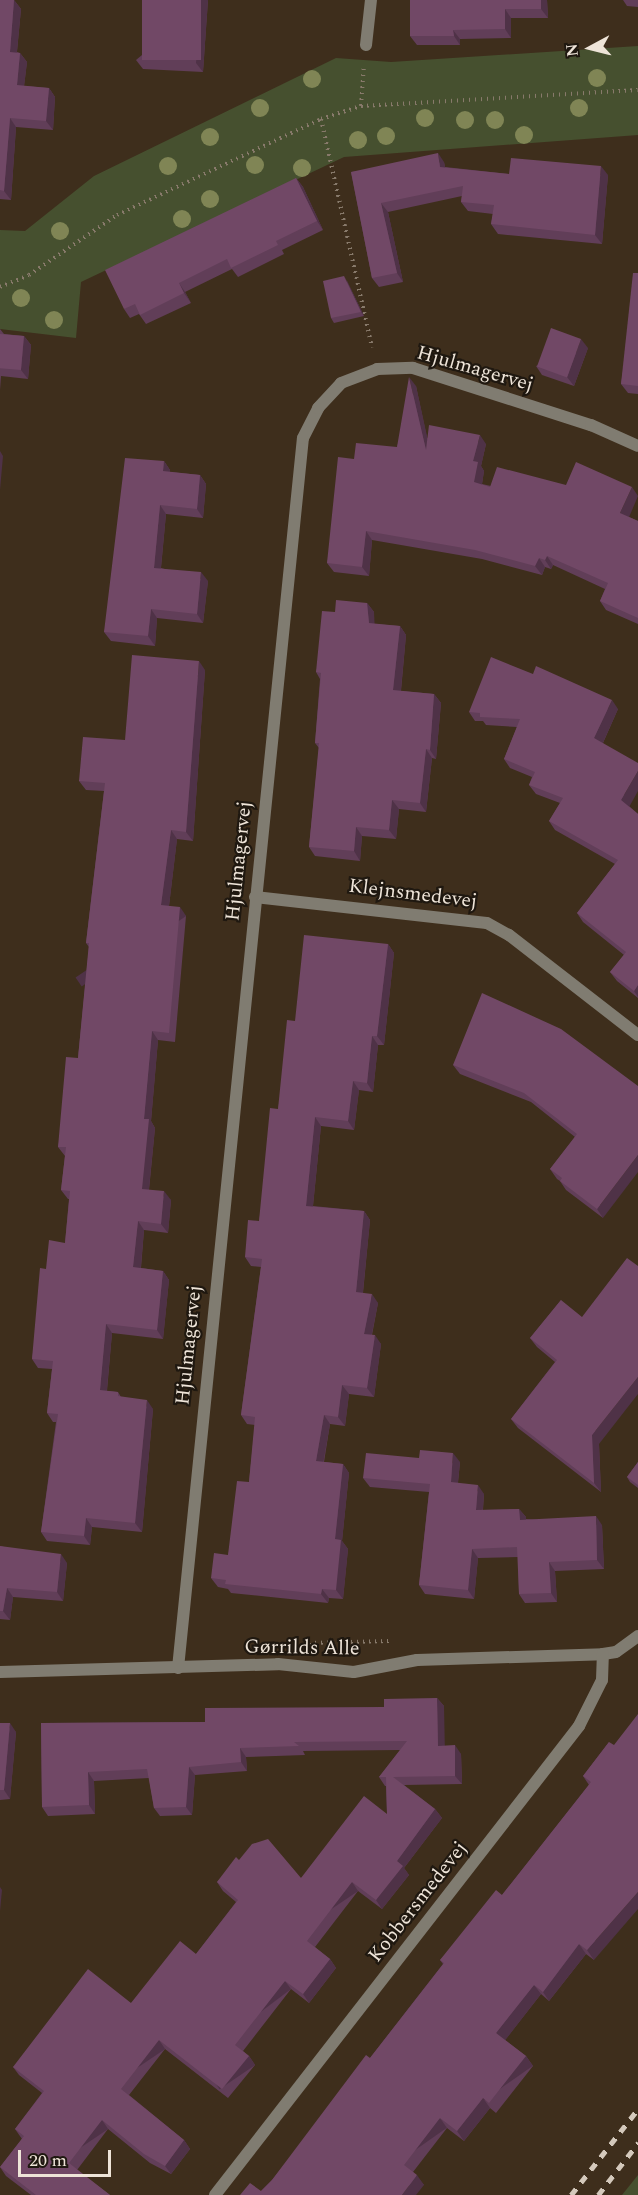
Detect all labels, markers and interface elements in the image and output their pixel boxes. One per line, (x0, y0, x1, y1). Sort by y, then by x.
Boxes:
north arrow (560, 18, 620, 78)
text: N (559, 42, 585, 58)
street label: Hjulmagervej (414, 341, 536, 397)
street label: Hjulmagervej (221, 800, 257, 922)
street label: Klejnsmedevej (347, 874, 479, 914)
street label: Hjulmagervej (171, 1284, 207, 1406)
street label: Gørrilds Alle (244, 1635, 360, 1661)
street label: Kobbersmedevej (363, 1837, 473, 1967)
scale bar (21, 2138, 114, 2176)
text: 20 m (29, 2147, 67, 2174)

